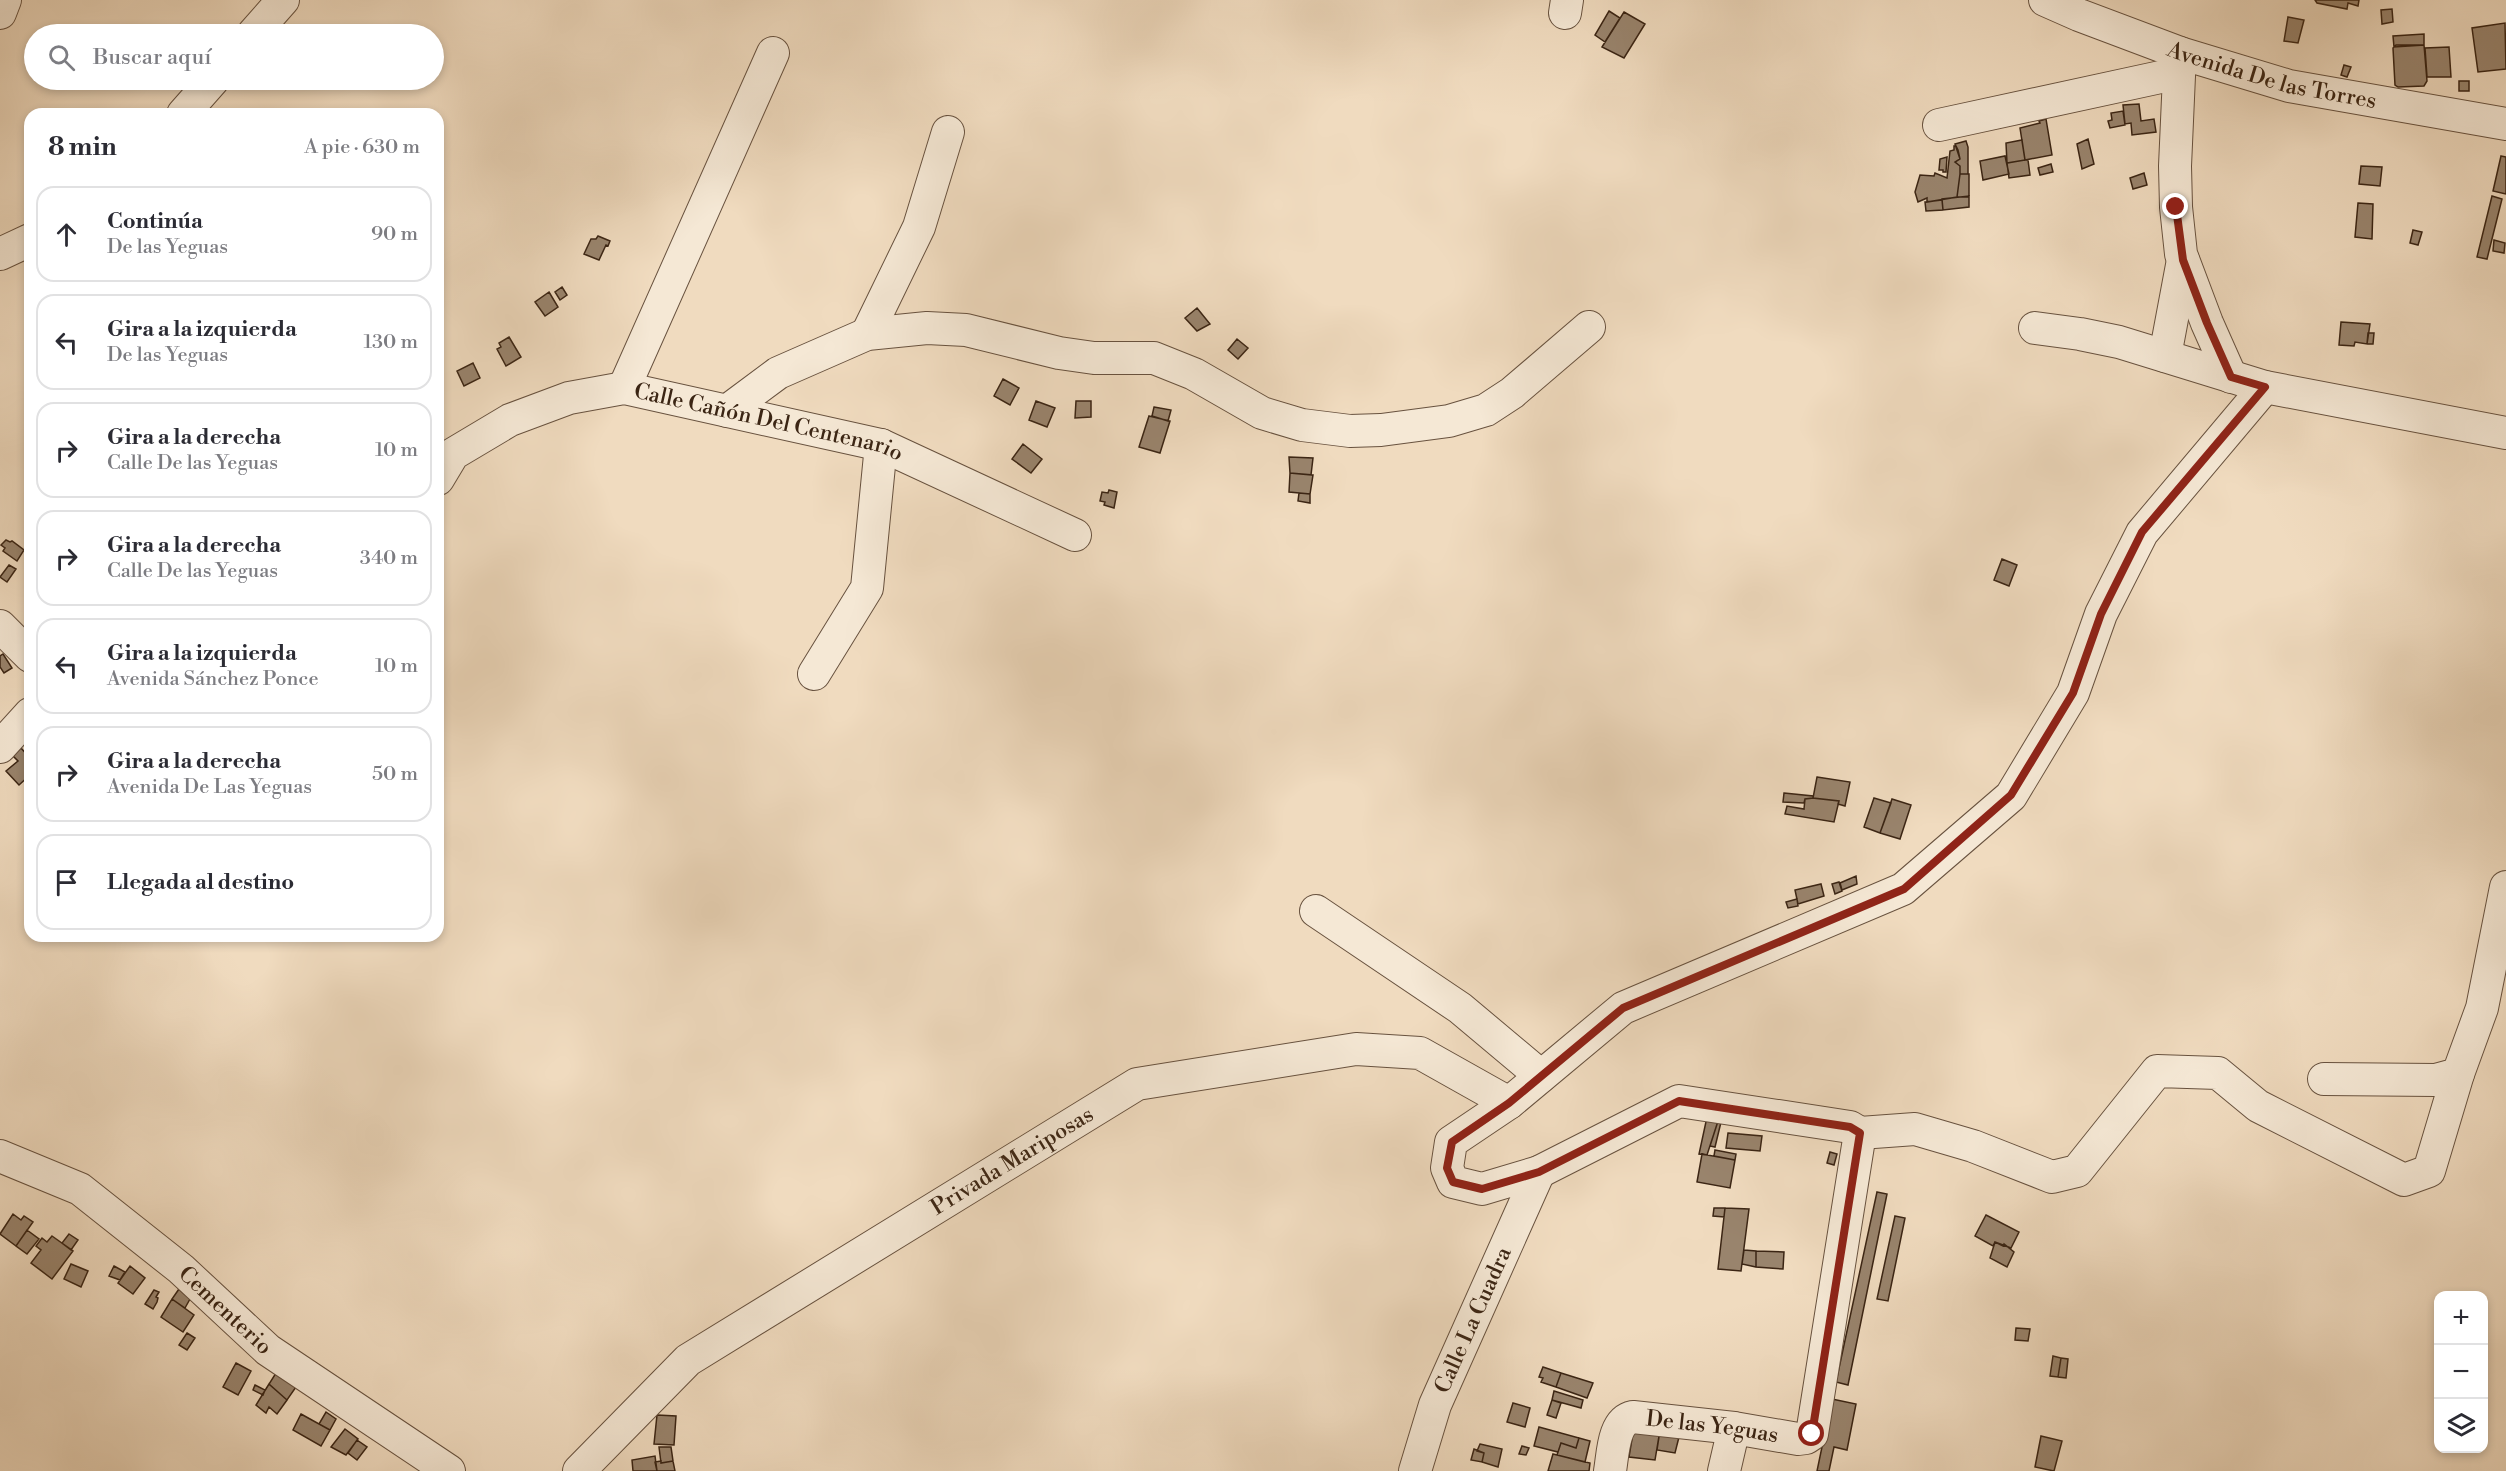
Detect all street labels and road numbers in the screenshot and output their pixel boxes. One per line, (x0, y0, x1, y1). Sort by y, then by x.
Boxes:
street label: Avenida De las Torres (2163, 36, 2378, 115)
street label: Calle Cañón Del Centenario (632, 377, 908, 467)
street label: Privada Mariposas (926, 1101, 1098, 1221)
street label: Calle La Cuadra (1429, 1242, 1518, 1397)
street label: Cementerio (173, 1260, 278, 1360)
street label: De las Yeguas (1645, 1405, 1780, 1449)

